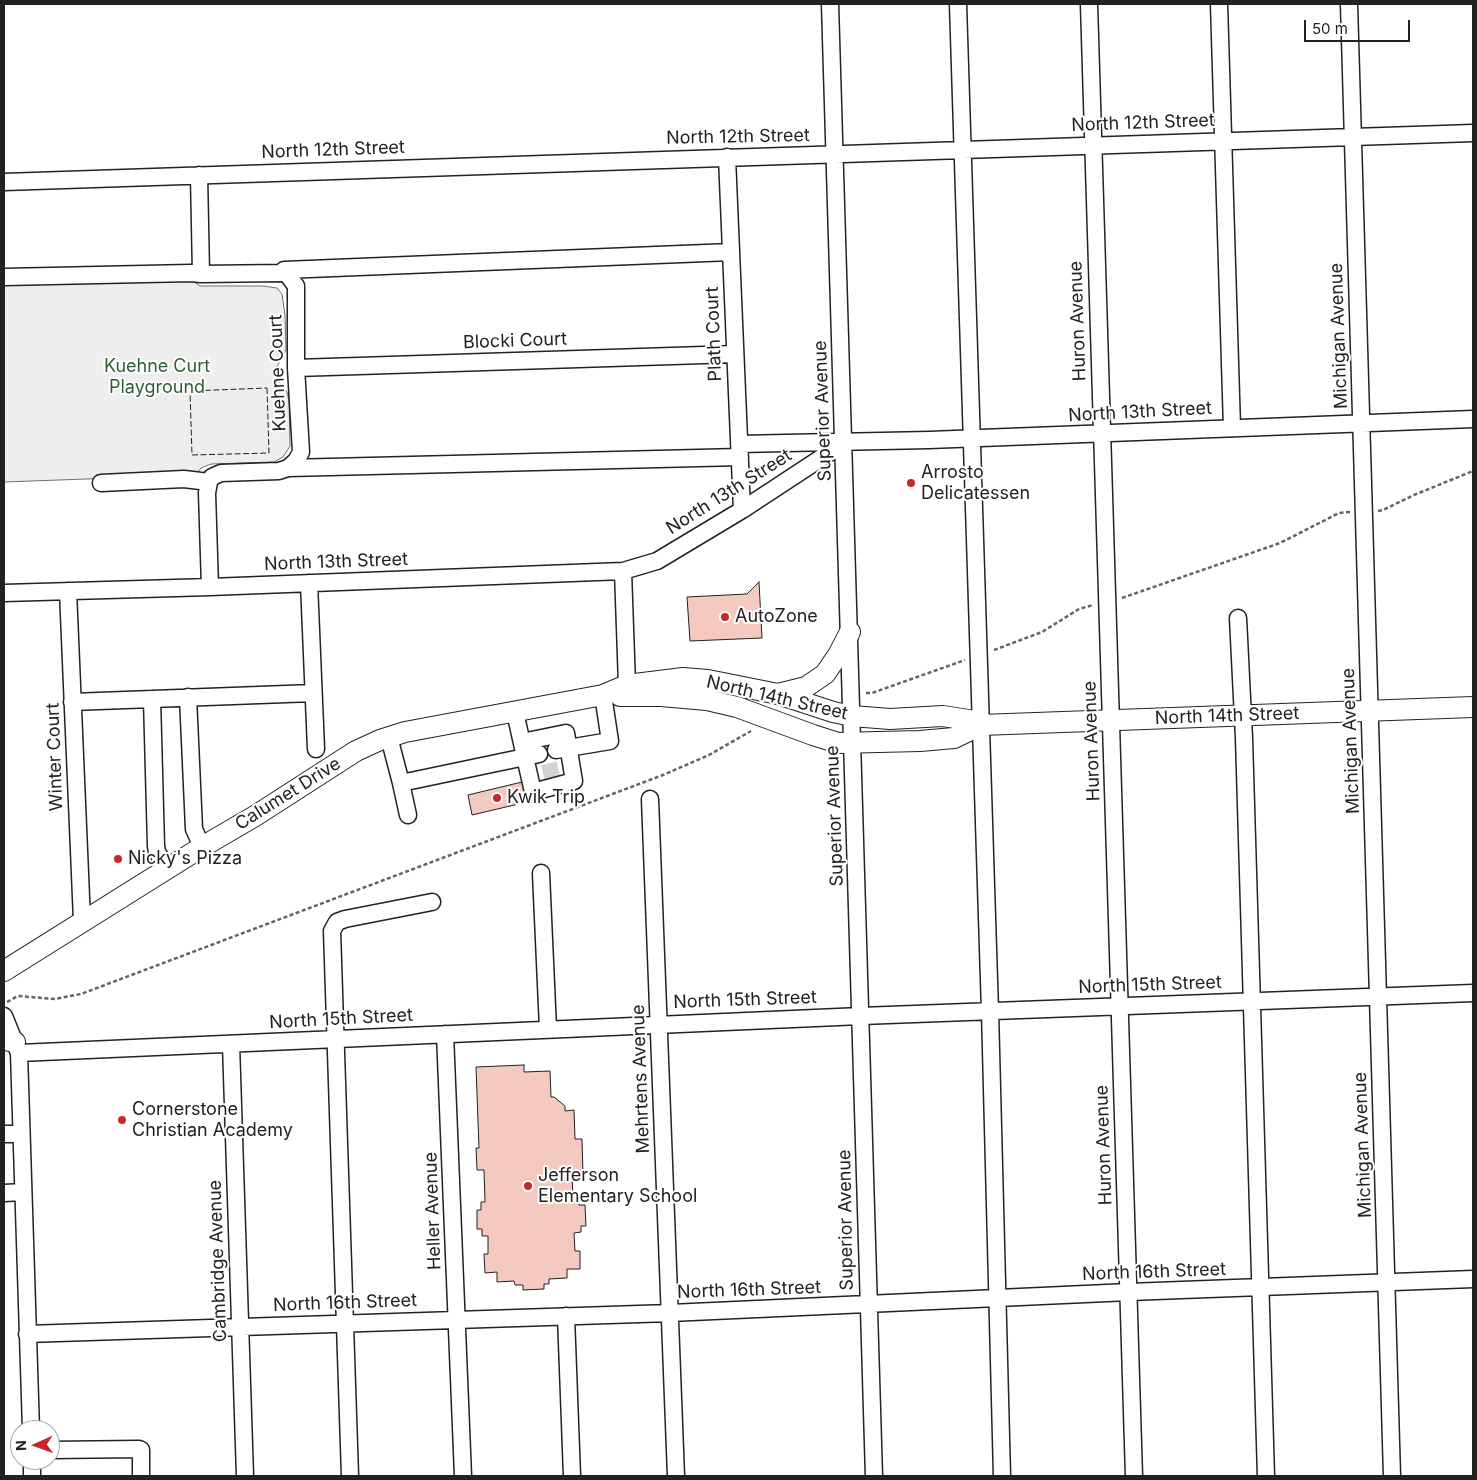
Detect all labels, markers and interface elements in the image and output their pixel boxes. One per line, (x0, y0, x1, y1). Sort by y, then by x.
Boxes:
scale bar (1307, 10, 1413, 42)
text: 50 m (1312, 19, 1348, 38)
street label: North 12th Street (1071, 110, 1215, 136)
street label: North 12th Street (666, 125, 810, 149)
street label: North 12th Street (261, 137, 405, 163)
street label: Huron Avenue (1065, 261, 1091, 381)
street label: Michigan Avenue (1326, 263, 1352, 409)
street label: Plath Court (702, 286, 726, 382)
street label: Kuehne Court (265, 314, 291, 432)
street label: Blocki Court (463, 328, 567, 354)
street label: Superior Avenue (810, 340, 836, 482)
park label: Kuehne Curt Playground (104, 356, 210, 398)
street label: North 13th Street (1068, 397, 1212, 427)
street label: North 13th Street (662, 445, 796, 539)
place label: Arrosto Delicatessen (921, 462, 1030, 504)
marker: Arrosto Delicatessen (905, 477, 917, 489)
street label: North 13th Street (264, 549, 408, 575)
place label: AutoZone (735, 606, 818, 628)
marker: AutoZone (719, 611, 731, 623)
street label: Michigan Avenue (1338, 668, 1364, 814)
street label: North 14th Street (704, 671, 850, 725)
street label: Huron Avenue (1079, 681, 1105, 801)
street label: Winter Court (42, 703, 68, 811)
street label: North 14th Street (1154, 703, 1300, 729)
street label: Superior Avenue (822, 745, 848, 887)
street label: Calumet Drive (231, 753, 345, 835)
place label: Kwik Trip (507, 787, 585, 809)
marker: Kwik Trip (491, 792, 503, 804)
place label: Nicky's Pizza (128, 848, 242, 870)
marker: Nicky's Pizza (112, 853, 124, 865)
street label: North 15th Street (1078, 972, 1222, 998)
street label: North 15th Street (673, 987, 817, 1013)
street label: North 15th Street (269, 1004, 413, 1034)
street label: Mehrtens Avenue (628, 1004, 654, 1154)
street label: Michigan Avenue (1350, 1072, 1376, 1218)
street label: Huron Avenue (1091, 1085, 1117, 1205)
place label: Cornerstone Christian Academy (132, 1099, 293, 1142)
marker: Cornerstone Christian Academy (116, 1114, 128, 1126)
street label: Superior Avenue (834, 1149, 858, 1291)
street label: Heller Avenue (420, 1152, 446, 1270)
place label: Jefferson Elementary School (538, 1165, 697, 1208)
street label: Cambridge Avenue (204, 1180, 232, 1342)
marker: Jefferson Elementary School (522, 1180, 534, 1192)
street label: North 16th Street (1082, 1259, 1226, 1285)
street label: North 16th Street (677, 1277, 821, 1303)
street label: North 16th Street (273, 1290, 417, 1316)
north arrow (10, 1420, 60, 1470)
text: N (12, 1440, 29, 1451)

